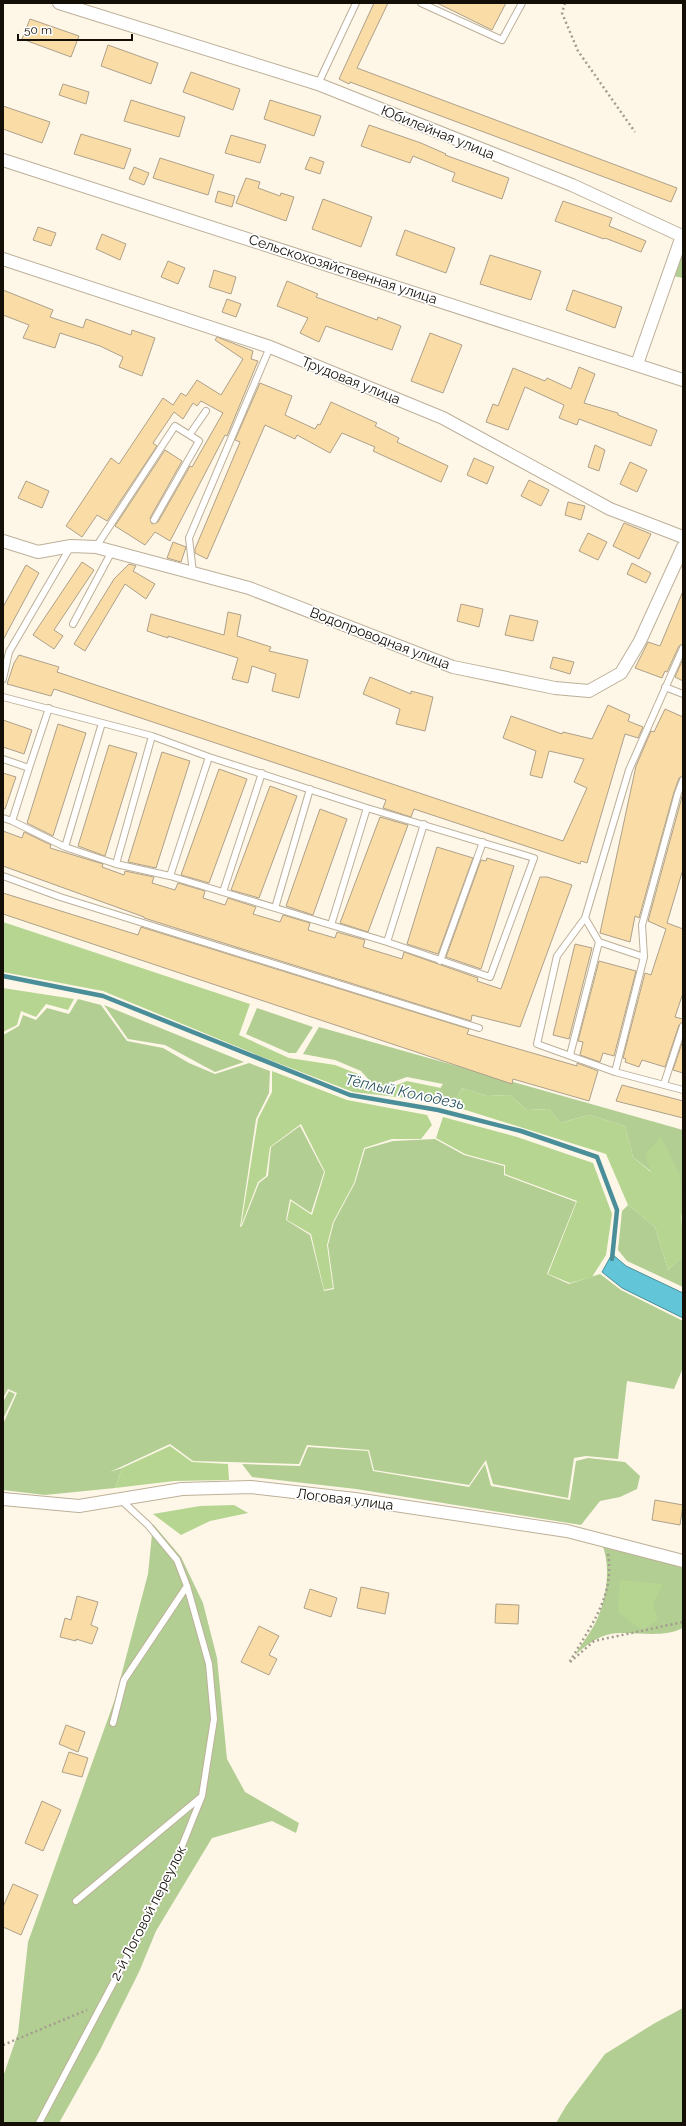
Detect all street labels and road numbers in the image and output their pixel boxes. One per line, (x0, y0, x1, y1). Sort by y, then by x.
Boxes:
street label: Юбилейная улица (379, 102, 497, 162)
street label: Сельскохозяйственная улица (247, 231, 439, 307)
street label: Трудовая улица (299, 353, 403, 407)
street label: Водопроводная улица (308, 604, 452, 672)
street label: Логовая улица (296, 1485, 394, 1513)
street label: 2-й Логовой переулок (107, 1843, 189, 1983)

